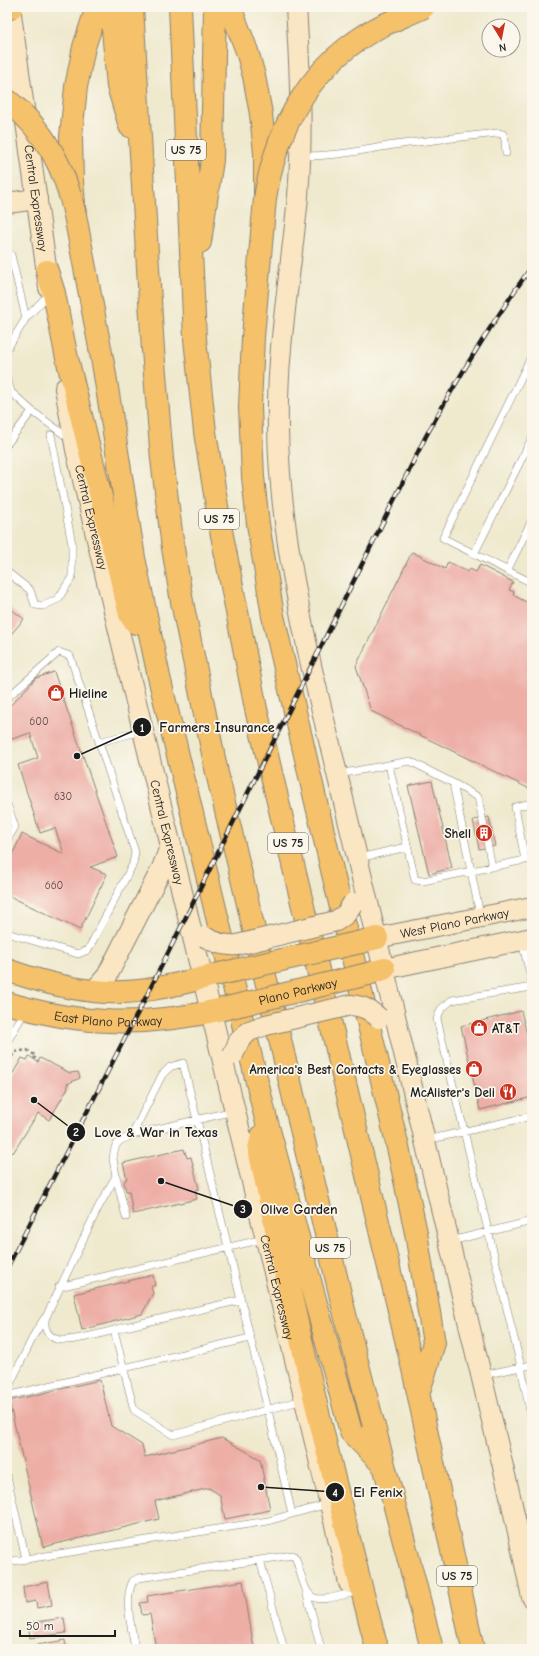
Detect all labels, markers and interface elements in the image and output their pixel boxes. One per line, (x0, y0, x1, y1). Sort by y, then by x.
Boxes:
north arrow (481, 18, 521, 58)
text: N (498, 40, 507, 54)
road number: US 75 (166, 140, 206, 160)
street label: Central Expressway (22, 144, 51, 253)
street label: Central Expressway (72, 463, 111, 571)
road number: US 75 (199, 509, 239, 529)
shop icon: Hieline (46, 683, 66, 703)
place label: Hieline (69, 686, 108, 701)
callout: Farmers Insurance (132, 714, 283, 740)
house number: 600 (29, 715, 49, 728)
text: Farmers Insurance (159, 719, 275, 736)
text: 1 (140, 721, 145, 735)
street label: Central Expressway (148, 778, 188, 886)
house number: 630 (54, 790, 72, 803)
building icon: Shell (474, 823, 494, 843)
place label: Shell (445, 826, 471, 841)
road number: US 75 (268, 833, 308, 853)
house number: 660 (45, 879, 63, 892)
street label: West Plano Parkway (399, 904, 510, 941)
street label: Plano Parkway (257, 974, 339, 1008)
street label: East Plano Parkway (53, 1007, 163, 1029)
shop icon: AT&T (469, 1018, 489, 1038)
place label: AT&T (492, 1021, 520, 1036)
shop icon: America's Best Contacts & Eyeglasses (464, 1059, 484, 1079)
place label: America's Best Contacts & Eyeglasses (249, 1062, 461, 1077)
restaurant icon: McAlister's Deli (498, 1082, 518, 1102)
place label: McAlister's Deli (410, 1085, 495, 1100)
callout: Love & War in Texas (66, 1119, 225, 1145)
text: Love & War in Texas (94, 1124, 218, 1141)
text: 2 (73, 1125, 79, 1139)
callout: Olive Garden (233, 1196, 346, 1222)
text: Olive Garden (260, 1201, 338, 1218)
text: 3 (240, 1202, 246, 1216)
street label: Central Expressway (258, 1233, 297, 1341)
road number: US 75 (310, 1238, 350, 1258)
callout: El Fenix (325, 1479, 411, 1505)
text: El Fenix (353, 1484, 403, 1501)
text: 4 (332, 1486, 338, 1500)
road number: US 75 (437, 1566, 477, 1586)
scale bar (20, 1612, 115, 1638)
text: 50 m (26, 1619, 54, 1633)

